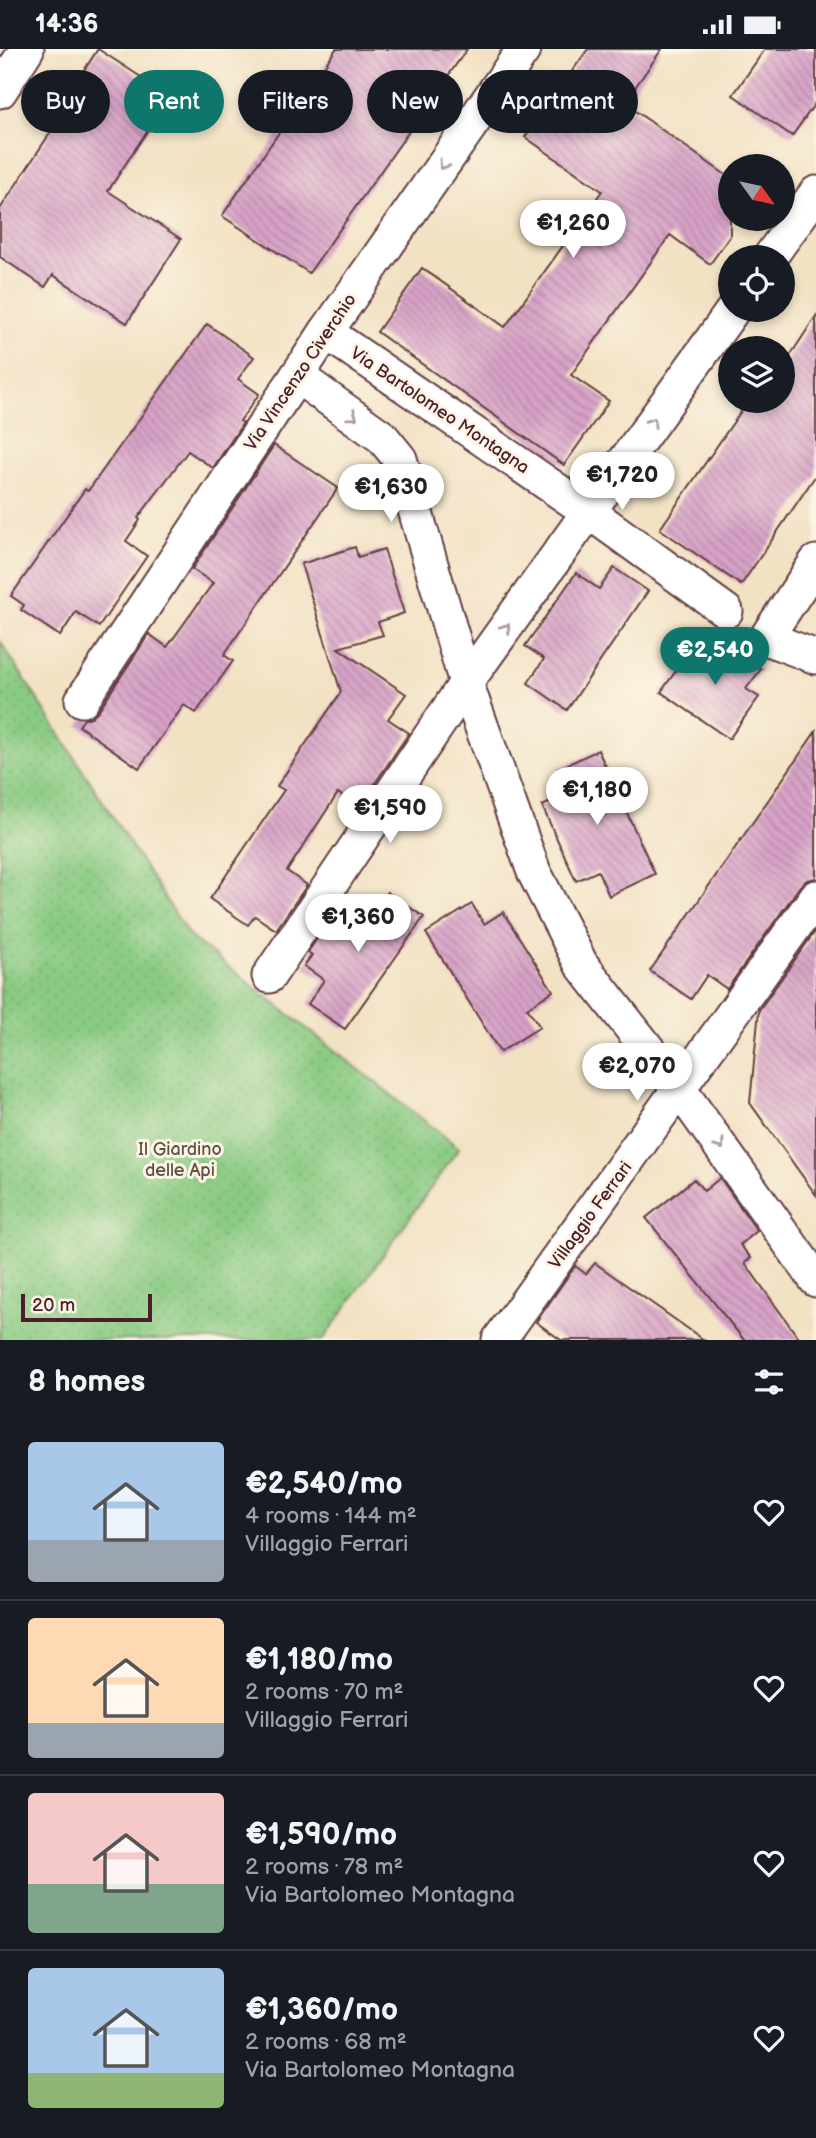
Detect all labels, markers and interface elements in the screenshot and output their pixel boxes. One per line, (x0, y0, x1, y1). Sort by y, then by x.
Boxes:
text: 14:36 (35, 9, 98, 40)
chip: Buy (21, 70, 110, 133)
chip: Rent (124, 70, 224, 133)
chip: Filters (238, 70, 353, 133)
chip: New (367, 70, 463, 133)
chip: Apartment (477, 70, 638, 133)
north arrow (718, 154, 794, 231)
map controls (718, 154, 795, 413)
one-way arrow (439, 157, 451, 170)
pin: €1,260 (516, 201, 630, 260)
text: €1,260 (536, 209, 610, 237)
button: locate (718, 245, 795, 322)
street label: Via Vincenzo Civerchio (240, 290, 361, 455)
button: layers (718, 336, 795, 413)
street label: Via Bartolomeo Montagna (346, 343, 533, 478)
one-way arrow (345, 407, 358, 420)
one-way arrow (644, 417, 657, 430)
pin: €1,720 (565, 453, 679, 512)
text: €1,720 (586, 461, 658, 489)
pin: €1,630 (334, 465, 448, 524)
text: €1,630 (354, 473, 428, 501)
one-way arrow (498, 623, 510, 635)
pin: €2,540 (658, 627, 772, 687)
text: €2,540 (676, 636, 754, 664)
pin: €1,180 (540, 767, 654, 827)
text: €1,180 (562, 776, 632, 804)
pin: €1,590 (333, 785, 447, 845)
text: €1,590 (353, 794, 427, 822)
pin: €1,360 (301, 895, 415, 954)
text: €1,360 (321, 903, 395, 931)
pin: €2,070 (580, 1044, 694, 1103)
text: €2,070 (598, 1052, 676, 1080)
one-way arrow (712, 1137, 724, 1150)
park label: Il Giardino delle Api (138, 1139, 222, 1181)
street label: Villaggio Ferrari (544, 1157, 636, 1273)
scale bar (21, 1291, 152, 1323)
text: 20 m (32, 1294, 75, 1317)
icon: filters (750, 1363, 788, 1401)
text: 8 homes (28, 1364, 145, 1400)
text: €2,540/mo (245, 1466, 403, 1502)
icon: home (84, 1470, 168, 1554)
icon: heart (750, 1493, 788, 1531)
text: 4 rooms · 144 m² (245, 1502, 417, 1530)
text: Villaggio Ferrari (245, 1530, 408, 1558)
text: €1,180/mo (245, 1642, 393, 1678)
icon: home (84, 1646, 168, 1730)
icon: heart (750, 1669, 788, 1707)
text: 2 rooms · 70 m² (245, 1678, 404, 1706)
text: Villaggio Ferrari (245, 1706, 408, 1734)
text: €1,590/mo (245, 1817, 397, 1853)
icon: home (84, 1821, 168, 1905)
icon: heart (750, 1844, 788, 1882)
text: 2 rooms · 78 m² (245, 1853, 403, 1881)
text: Via Bartolomeo Montagna (245, 1881, 515, 1909)
text: €1,360/mo (245, 1992, 398, 2028)
icon: home (84, 1996, 168, 2080)
icon: heart (750, 2019, 788, 2057)
text: 2 rooms · 68 m² (245, 2028, 407, 2056)
text: Via Bartolomeo Montagna (245, 2056, 515, 2084)

